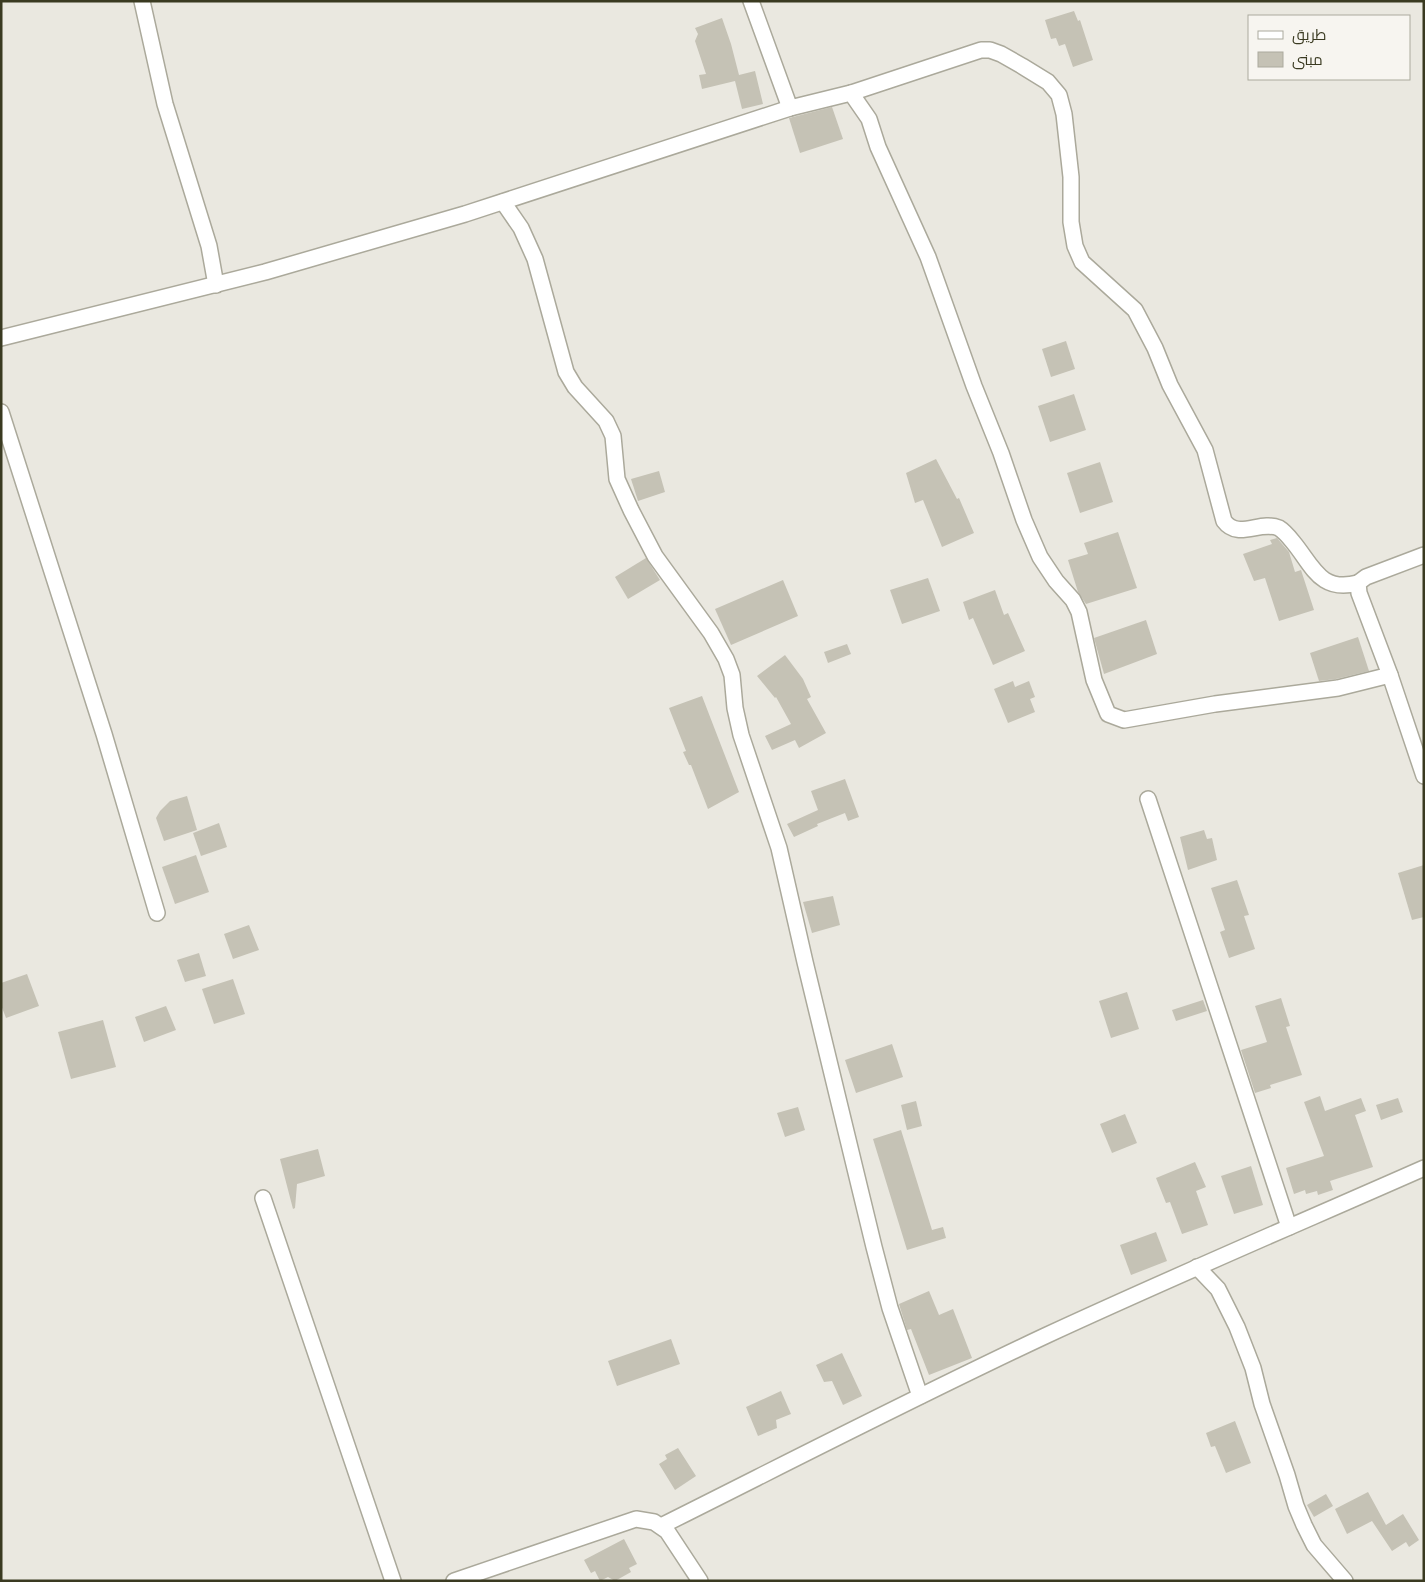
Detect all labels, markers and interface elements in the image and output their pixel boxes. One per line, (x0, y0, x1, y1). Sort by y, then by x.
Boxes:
legend (1248, 15, 1410, 80)
text: طريق (1292, 28, 1326, 45)
text: مبنى (1292, 53, 1323, 70)

